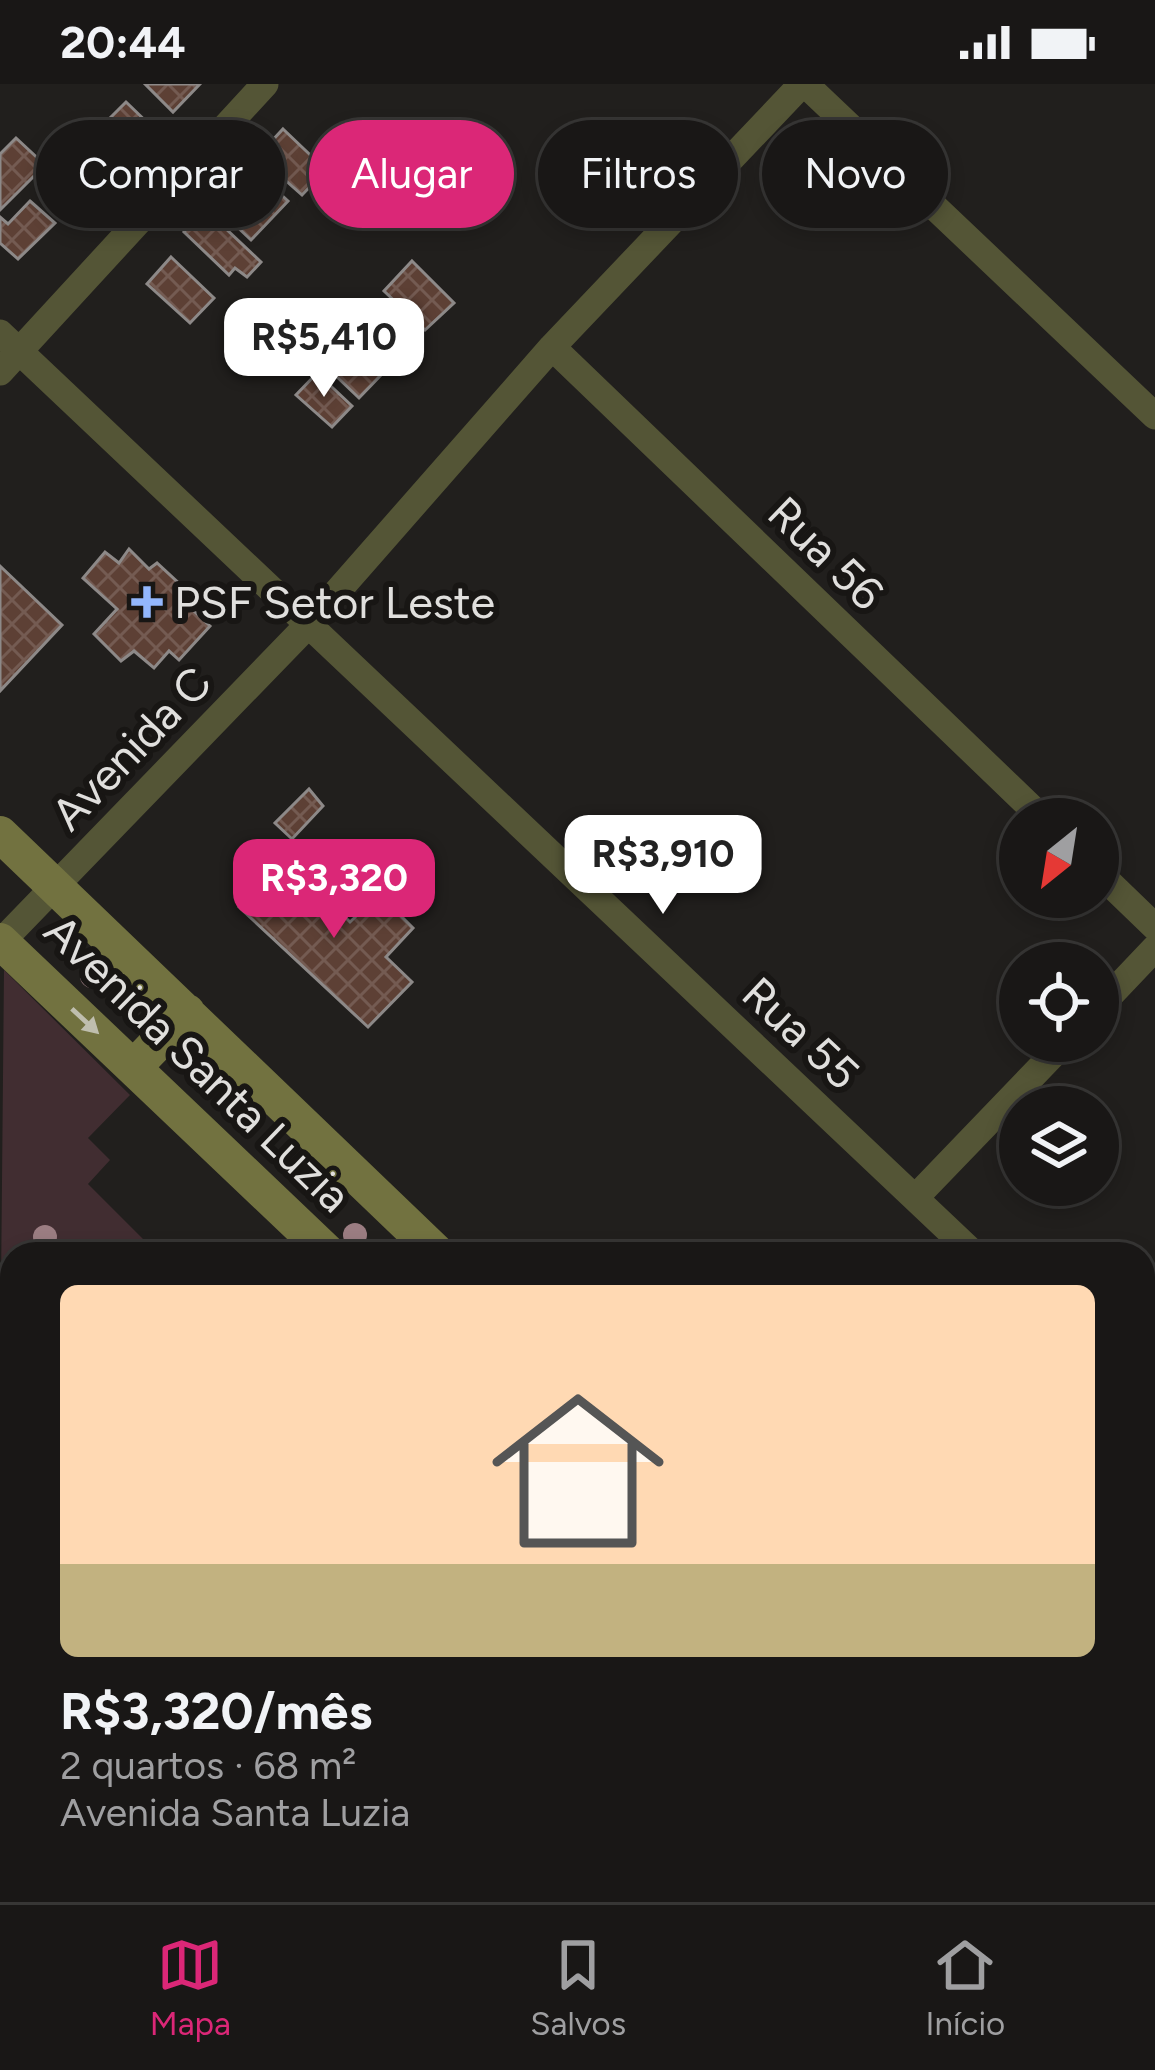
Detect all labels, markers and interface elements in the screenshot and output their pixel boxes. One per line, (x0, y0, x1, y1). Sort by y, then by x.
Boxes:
text: 20:44 (60, 15, 186, 69)
chip: Comprar (36, 120, 285, 228)
chip: Alugar (309, 120, 514, 228)
chip: Filtros (538, 120, 738, 228)
chip: Novo (762, 120, 948, 228)
pin: R$5,410 (213, 298, 435, 400)
text: R$5,410 (251, 313, 397, 360)
street label: Rua 56 (757, 485, 895, 621)
place label: PSF Setor Leste (174, 575, 495, 629)
marker: PSF Setor Leste (131, 586, 163, 618)
street label: Avenida C (40, 655, 222, 841)
north arrow (999, 798, 1119, 918)
map controls (999, 798, 1119, 1206)
pin: R$3,910 (552, 815, 774, 917)
text: R$3,910 (592, 830, 734, 877)
pin: R$3,320 (223, 839, 445, 941)
text: R$3,320 (260, 854, 408, 901)
street label: Avenida Santa Luzia (34, 903, 362, 1223)
button: locate (999, 942, 1119, 1062)
street label: Rua 55 (732, 966, 870, 1100)
one-way arrow (71, 1006, 100, 1034)
button: layers (999, 1086, 1119, 1206)
icon: home (470, 1363, 686, 1579)
text: R$3,320/mês (60, 1681, 372, 1742)
text: 2 quartos · 68 m² (60, 1742, 356, 1789)
text: Avenida Santa Luzia (60, 1789, 410, 1836)
tab: Mapa (150, 1932, 231, 2043)
tab: Salvos (530, 1932, 626, 2043)
tab: Início (926, 1932, 1005, 2043)

